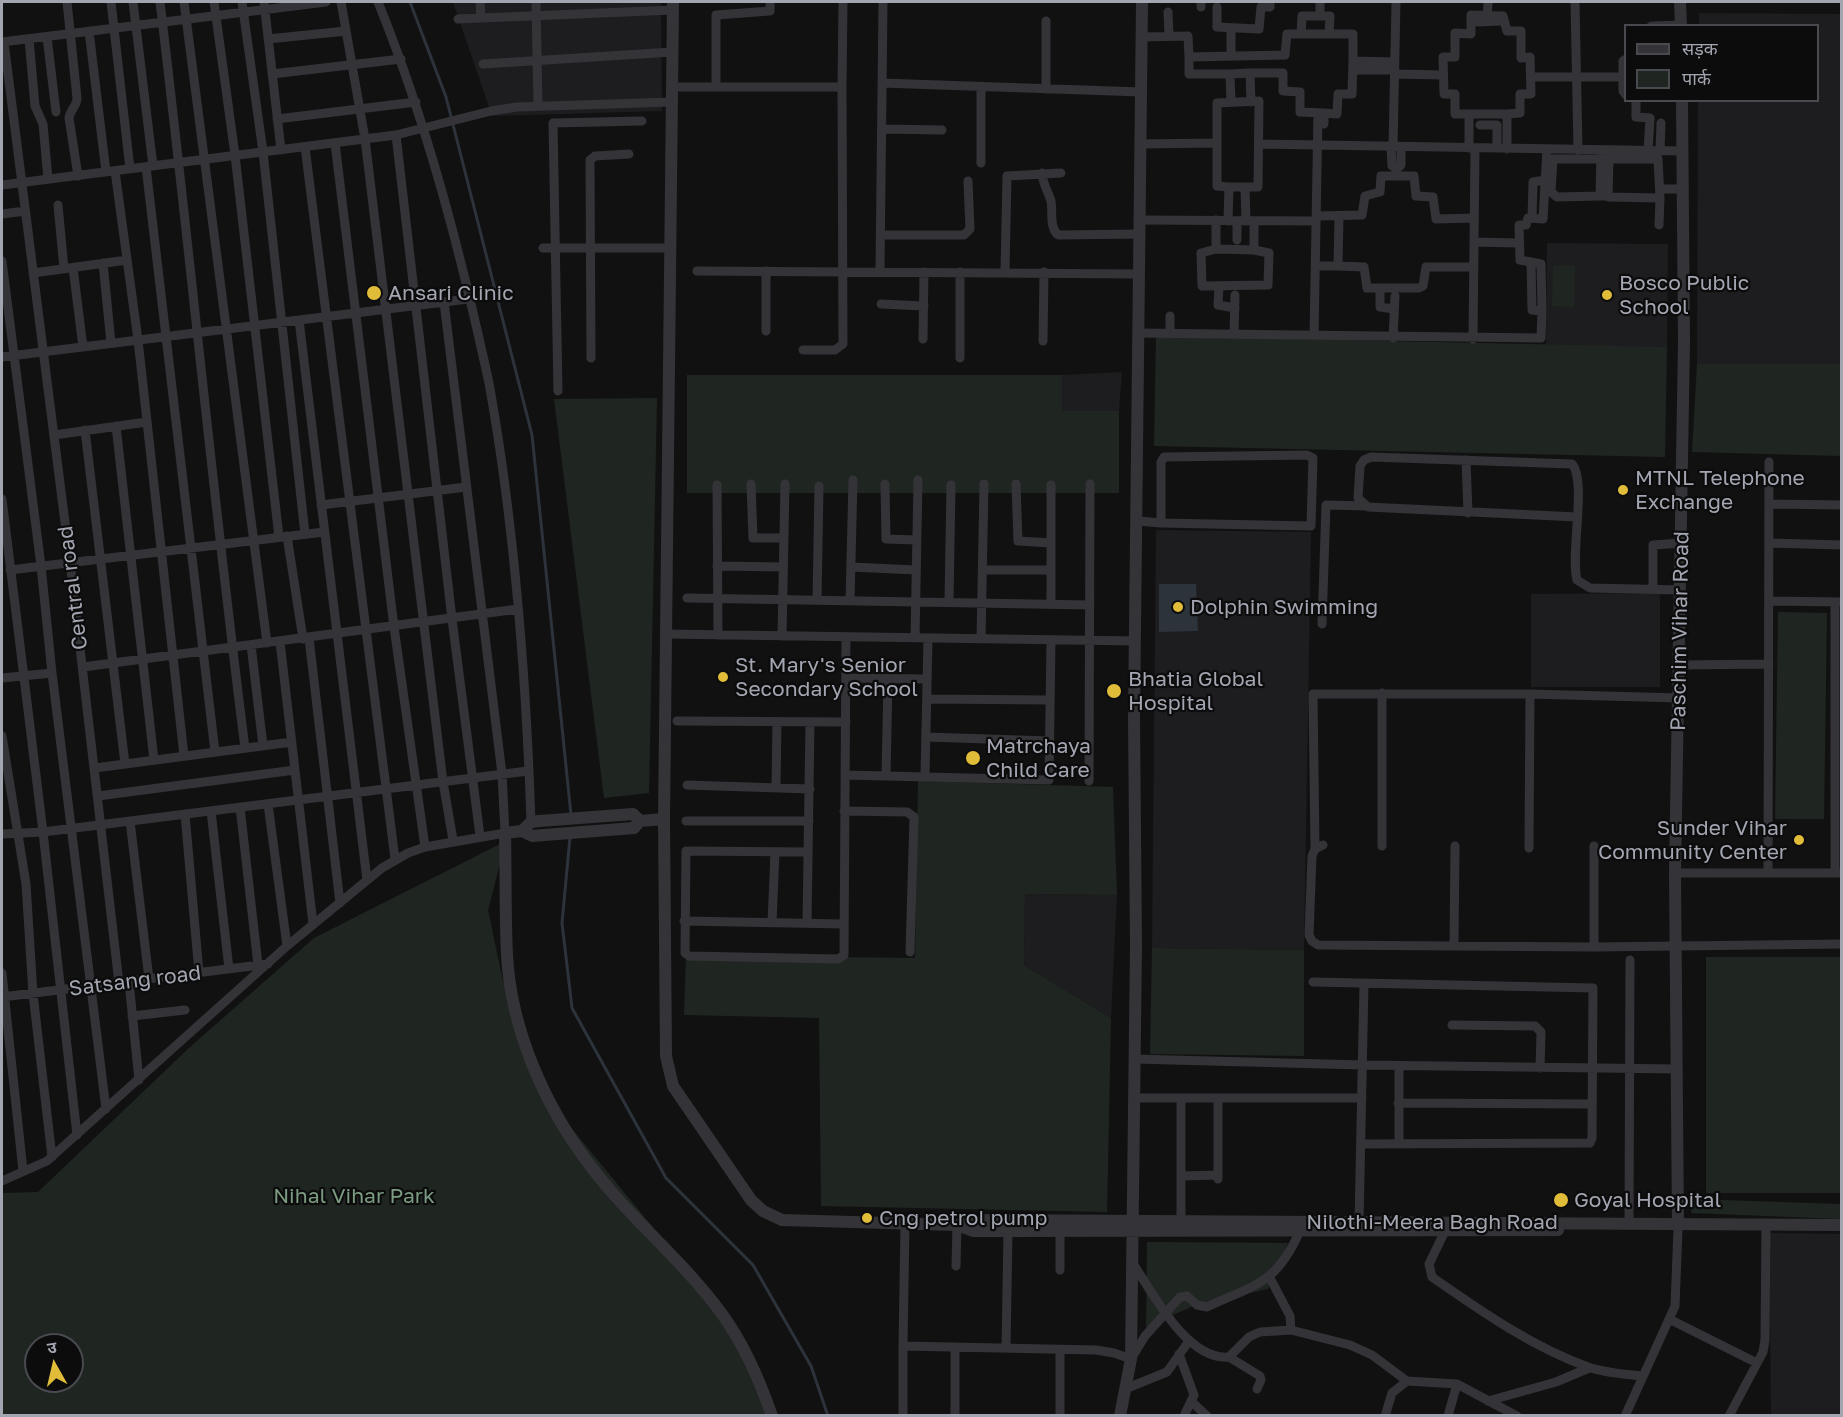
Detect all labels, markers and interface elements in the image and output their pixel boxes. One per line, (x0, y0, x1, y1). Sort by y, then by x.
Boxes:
legend (1624, 24, 1819, 102)
text: सड़क (1682, 37, 1718, 59)
text: पार्क (1682, 67, 1711, 89)
place label: Bosco Public School (1619, 270, 1749, 320)
place label: Ansari Clinic (388, 280, 514, 306)
marker: Ansari Clinic (365, 284, 383, 302)
marker: Bosco Public School (1600, 288, 1614, 302)
place label: MTNL Telephone Exchange (1635, 465, 1805, 515)
marker: MTNL Telephone Exchange (1616, 483, 1630, 497)
street label: Central road (53, 525, 93, 651)
street label: Paschim Vihar Road (1666, 531, 1694, 731)
place label: Dolphin Swimming (1190, 594, 1378, 620)
marker: Dolphin Swimming (1171, 600, 1185, 614)
place label: St. Mary's Senior Secondary School (735, 652, 918, 702)
place label: Bhatia Global Hospital (1128, 666, 1263, 716)
marker: St. Mary's Senior Secondary School (716, 670, 730, 684)
marker: Bhatia Global Hospital (1105, 682, 1123, 700)
place label: Matrchaya Child Care (986, 733, 1091, 783)
marker: Matrchaya Child Care (964, 749, 982, 767)
place label: Sunder Vihar Community Center (1598, 815, 1787, 865)
marker: Sunder Vihar Community Center (1792, 833, 1806, 847)
street label: Satsang road (67, 960, 203, 1002)
park label: Nihal Vihar Park (273, 1183, 435, 1209)
place label: Goyal Hospital (1574, 1187, 1721, 1213)
marker: Goyal Hospital (1552, 1191, 1570, 1209)
place label: Cng petrol pump (879, 1205, 1048, 1231)
street label: Nilothi-Meera Bagh Road (1306, 1209, 1558, 1235)
marker: Cng petrol pump (860, 1211, 874, 1225)
north arrow (24, 1333, 84, 1393)
text: उ (46, 1337, 58, 1358)

